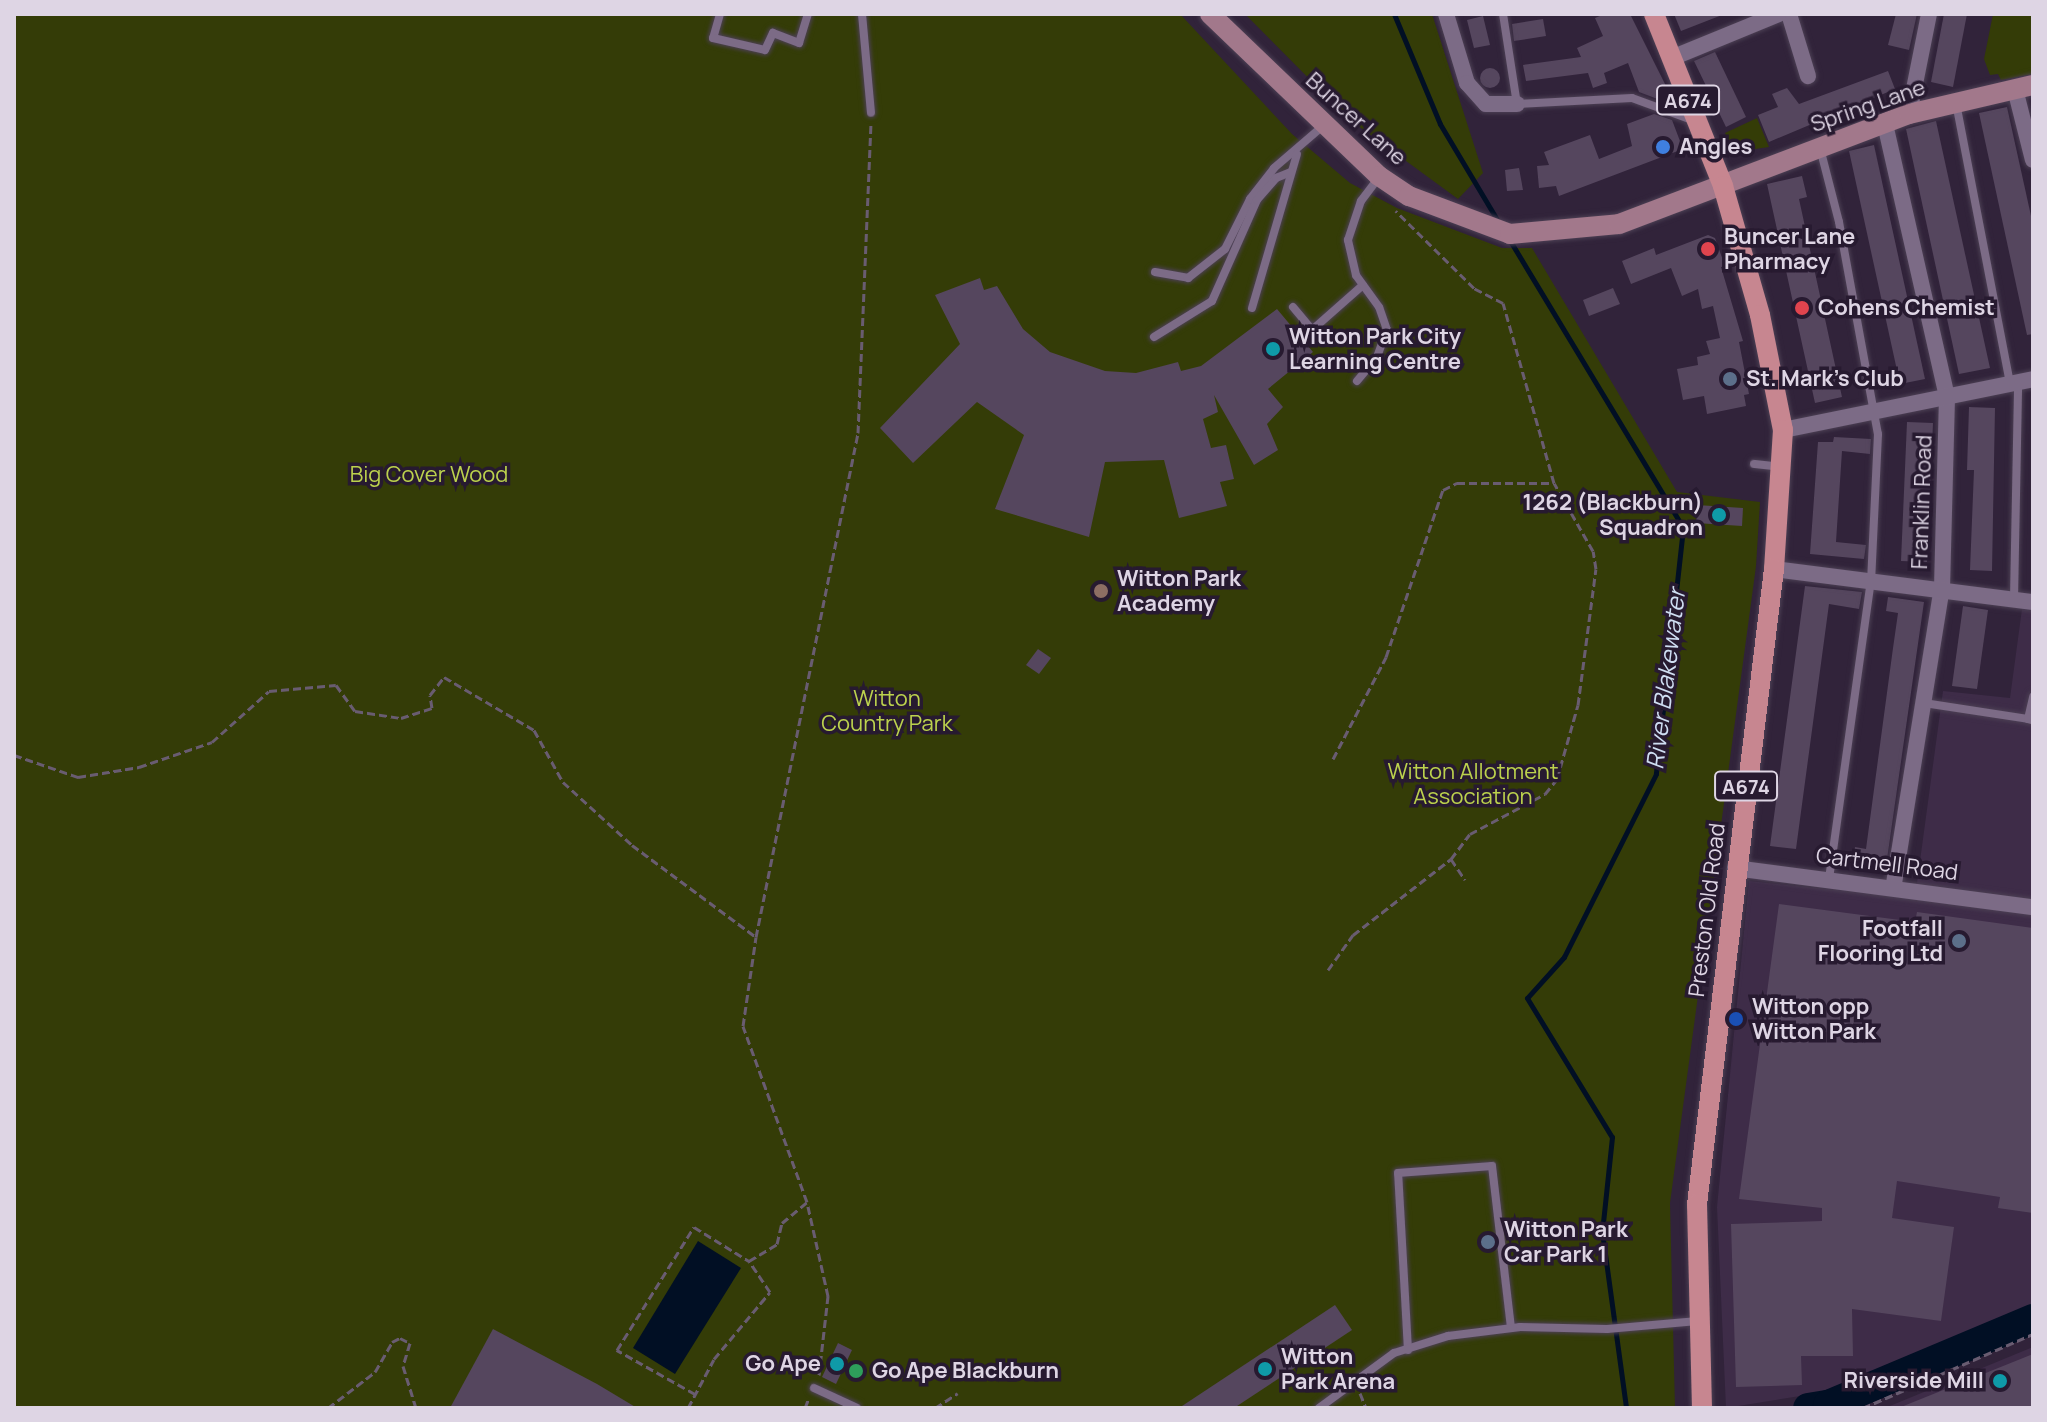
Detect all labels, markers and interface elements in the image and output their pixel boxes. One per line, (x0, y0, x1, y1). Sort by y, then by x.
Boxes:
street label: Buncer Lane (1300, 67, 1412, 171)
street label: Spring Lane (1807, 74, 1929, 138)
road number: A674 (1656, 84, 1720, 116)
place label: Angles (1679, 134, 1752, 160)
marker: Angles (1654, 138, 1672, 156)
place label: Buncer Lane Pharmacy (1724, 223, 1855, 274)
marker: Buncer Lane Pharmacy (1699, 240, 1717, 258)
place label: Cohens Chemist (1818, 295, 1995, 321)
marker: Cohens Chemist (1793, 299, 1811, 317)
place label: Witton Park City Learning Centre (1289, 323, 1461, 374)
marker: Witton Park City Learning Centre (1264, 340, 1282, 358)
place label: St. Mark's Club (1746, 366, 1903, 392)
marker: St. Mark's Club (1721, 370, 1739, 388)
street label: Franklin Road (1906, 434, 1938, 570)
park label: Big Cover Wood (350, 462, 508, 488)
place label: 1262 (Blackburn) Squadron (1523, 489, 1703, 540)
marker: 1262 (Blackburn) Squadron (1710, 506, 1728, 524)
place label: Witton Park Academy (1117, 565, 1241, 616)
marker: Witton Park Academy (1092, 582, 1110, 600)
water label: River Blakewater (1640, 587, 1690, 771)
park label: Witton Country Park (821, 685, 953, 736)
park label: Witton Allotment Association (1387, 758, 1559, 810)
road number: A674 (1714, 770, 1778, 802)
street label: Preston Old Road (1683, 822, 1731, 998)
street label: Cartmell Road (1814, 842, 1960, 886)
place label: Footfall Flooring Ltd (1818, 915, 1943, 966)
marker: Footfall Flooring Ltd (1950, 932, 1968, 950)
place label: Witton opp Witton Park (1752, 993, 1876, 1044)
marker: Witton opp Witton Park (1727, 1010, 1745, 1028)
place label: Witton Park Car Park 1 (1504, 1216, 1628, 1268)
marker: Witton Park Car Park 1 (1479, 1233, 1497, 1251)
place label: Witton Park Arena (1281, 1343, 1395, 1394)
place label: Go Ape (745, 1351, 821, 1377)
marker: Go Ape (828, 1355, 846, 1373)
place label: Go Ape Blackburn (872, 1358, 1059, 1384)
marker: Witton Park Arena (1256, 1360, 1274, 1378)
marker: Go Ape Blackburn (847, 1362, 865, 1380)
place label: Riverside Mill (1843, 1368, 1984, 1394)
marker: Riverside Mill (1991, 1372, 2009, 1390)

